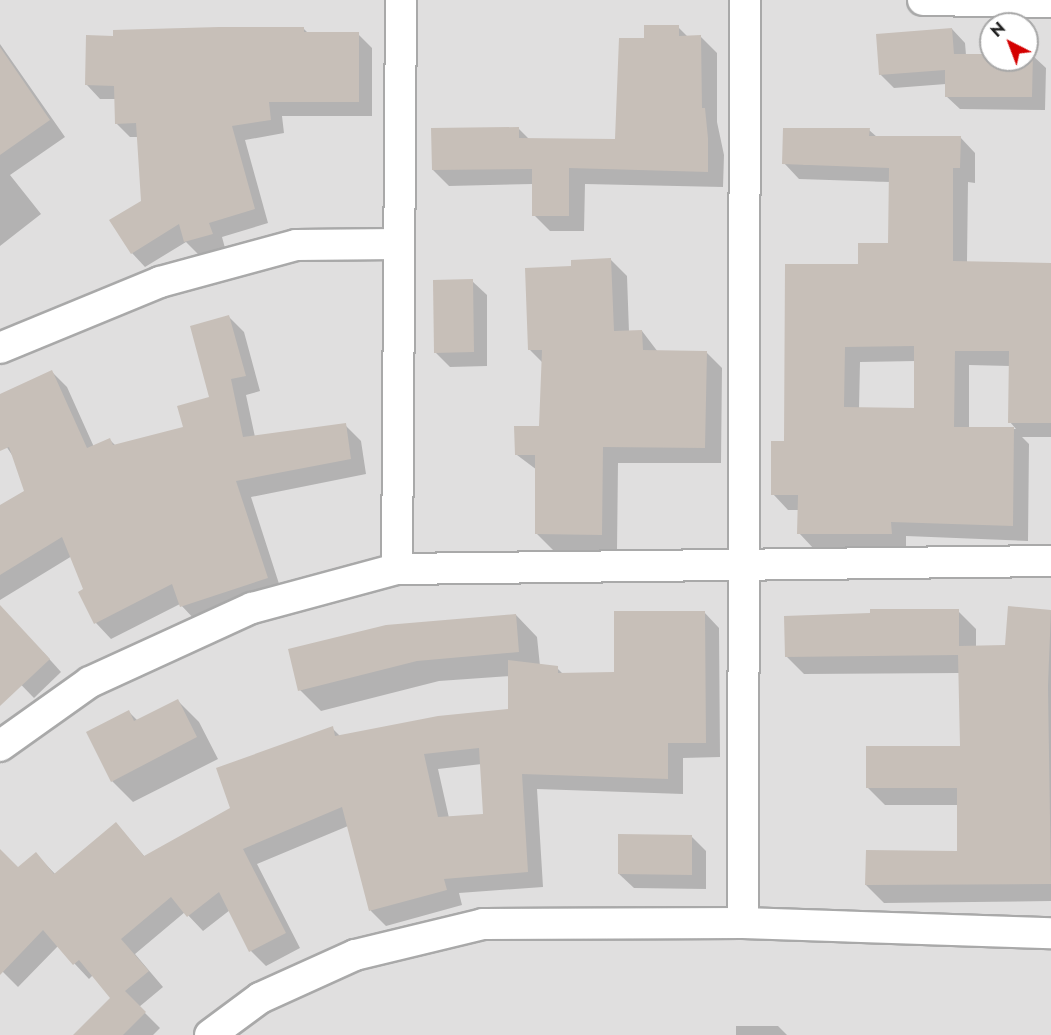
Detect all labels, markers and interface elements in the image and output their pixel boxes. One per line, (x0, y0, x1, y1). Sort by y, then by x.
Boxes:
north arrow (979, 12, 1039, 72)
text: N (986, 17, 1010, 43)

